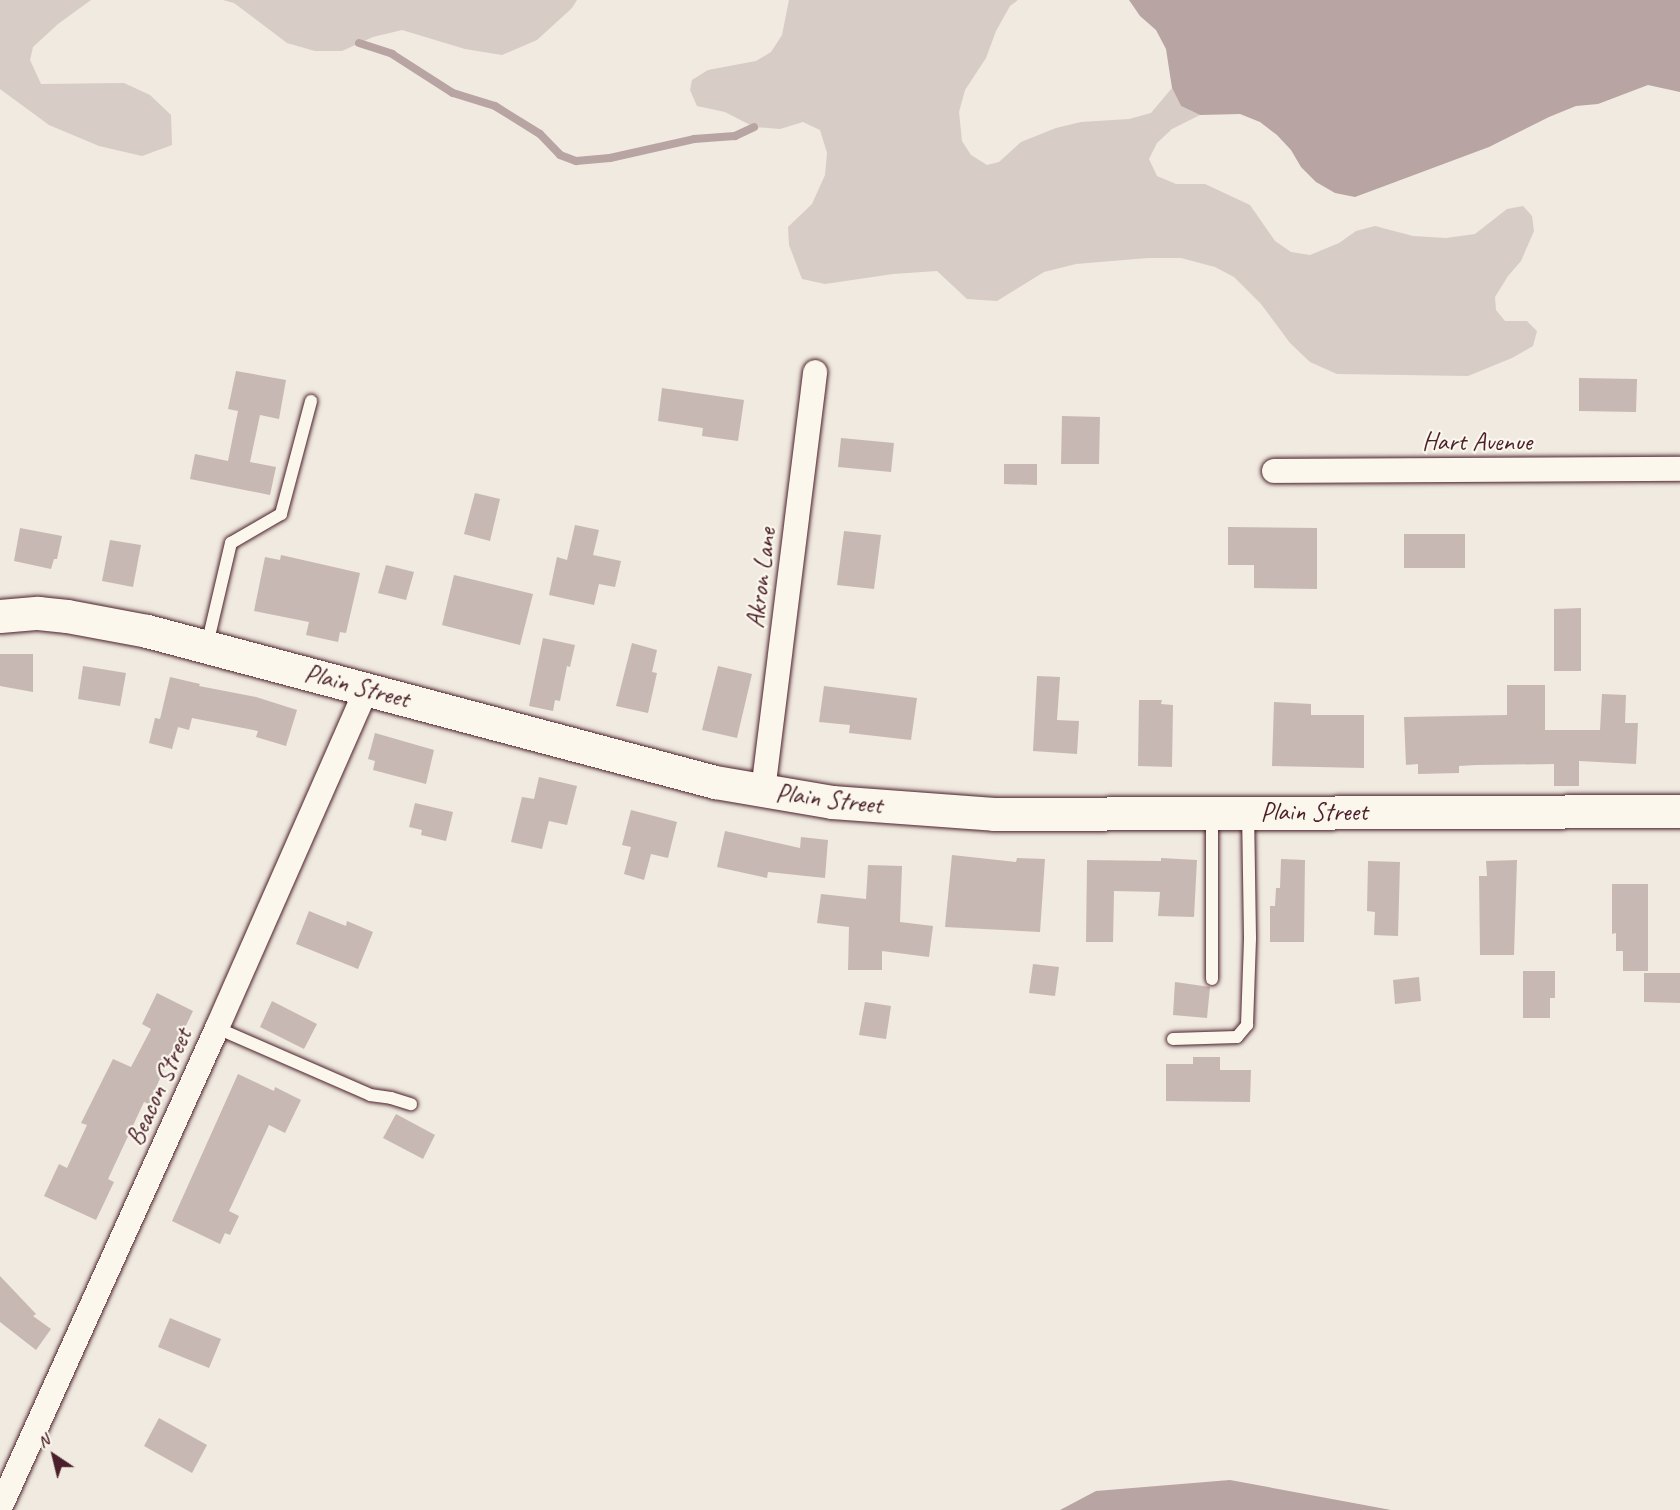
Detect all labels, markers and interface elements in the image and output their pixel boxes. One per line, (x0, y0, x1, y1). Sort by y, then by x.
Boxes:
street label: Hart Avenue (1422, 426, 1532, 458)
street label: Akron Lane (739, 526, 783, 630)
street label: Plain Street (301, 657, 413, 715)
street label: Plain Street (774, 777, 884, 821)
street label: Plain Street (1260, 796, 1368, 828)
street label: Beacon Street (119, 1023, 199, 1151)
north arrow (24, 1426, 84, 1486)
text: N (34, 1430, 53, 1452)

